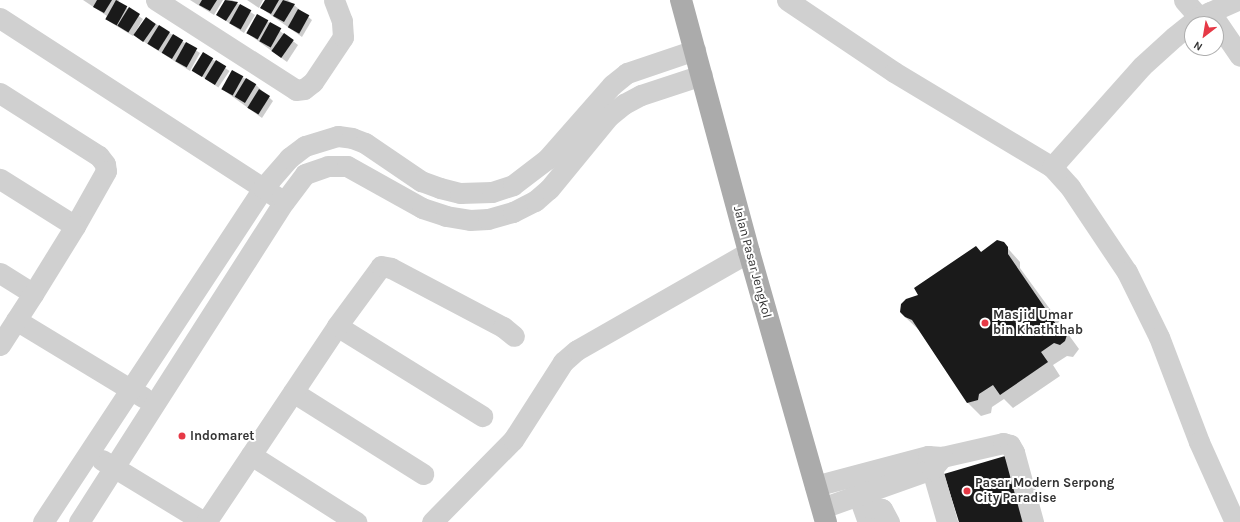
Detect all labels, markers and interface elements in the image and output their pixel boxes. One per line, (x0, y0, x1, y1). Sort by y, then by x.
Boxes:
north arrow (1184, 16, 1224, 56)
text: N (1191, 38, 1205, 53)
street label: Jalan Pasar Jengkol (730, 204, 774, 320)
place label: Masjid Umar bin Khaththab (993, 308, 1083, 339)
marker: Masjid Umar bin Khaththab (980, 318, 990, 328)
place label: Indomaret (190, 428, 254, 444)
marker: Indomaret (177, 431, 187, 441)
place label: Pasar Modern Serpong City Paradise (975, 476, 1114, 507)
marker: Pasar Modern Serpong City Paradise (962, 486, 972, 496)

